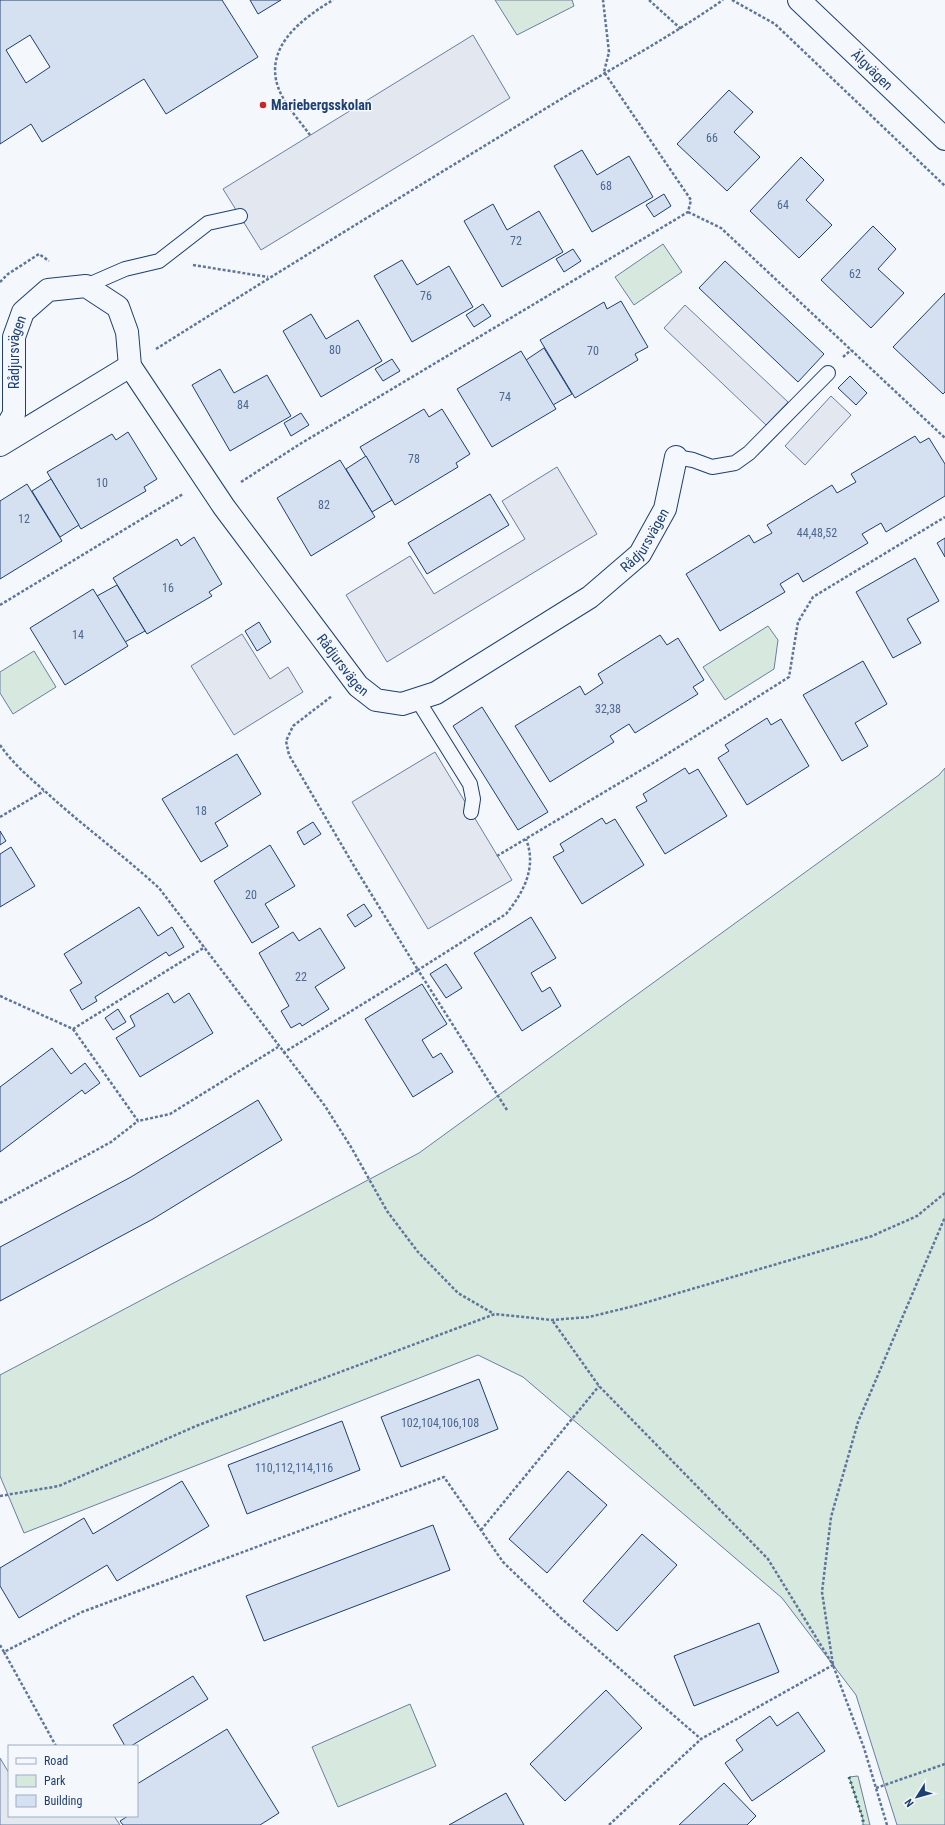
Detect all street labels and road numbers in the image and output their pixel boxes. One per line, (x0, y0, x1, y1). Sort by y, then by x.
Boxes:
street label: Älgvägen (848, 46, 896, 93)
street label: Rådjursvägen (6, 313, 29, 389)
street label: Rådjursvägen (617, 505, 672, 575)
street label: Rådjursvägen (314, 631, 372, 699)

